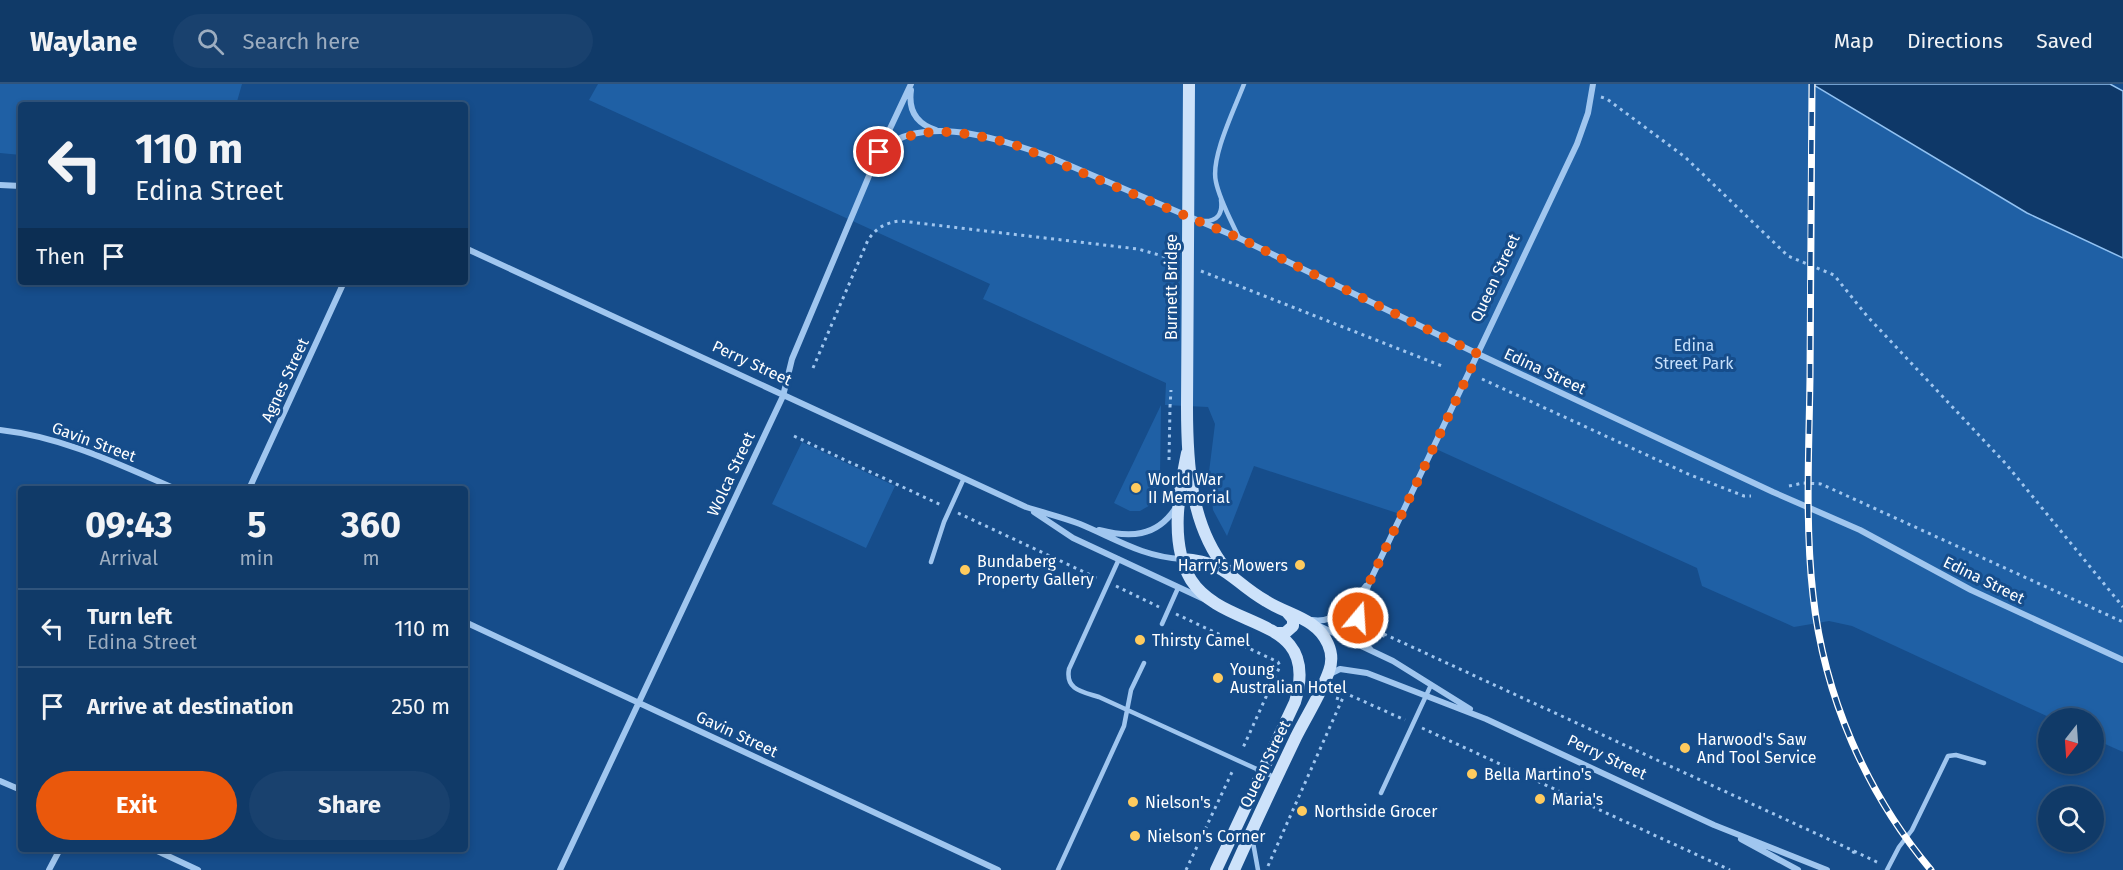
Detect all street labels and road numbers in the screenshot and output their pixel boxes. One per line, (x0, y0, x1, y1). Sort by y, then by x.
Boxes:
street label: Queen Street (1466, 231, 1524, 325)
street label: Burnett Bridge (1162, 234, 1181, 340)
street label: Agnes Street (257, 335, 313, 425)
street label: Perry Street (709, 336, 795, 390)
street label: Edina Street (1501, 344, 1589, 398)
street label: Gavin Street (49, 418, 139, 466)
street label: Wolca Street (703, 429, 759, 519)
street label: Edina Street (1940, 552, 2028, 608)
street label: Gavin Street (693, 707, 781, 761)
street label: Queen Street (1236, 717, 1294, 811)
street label: Perry Street (1564, 730, 1650, 784)

